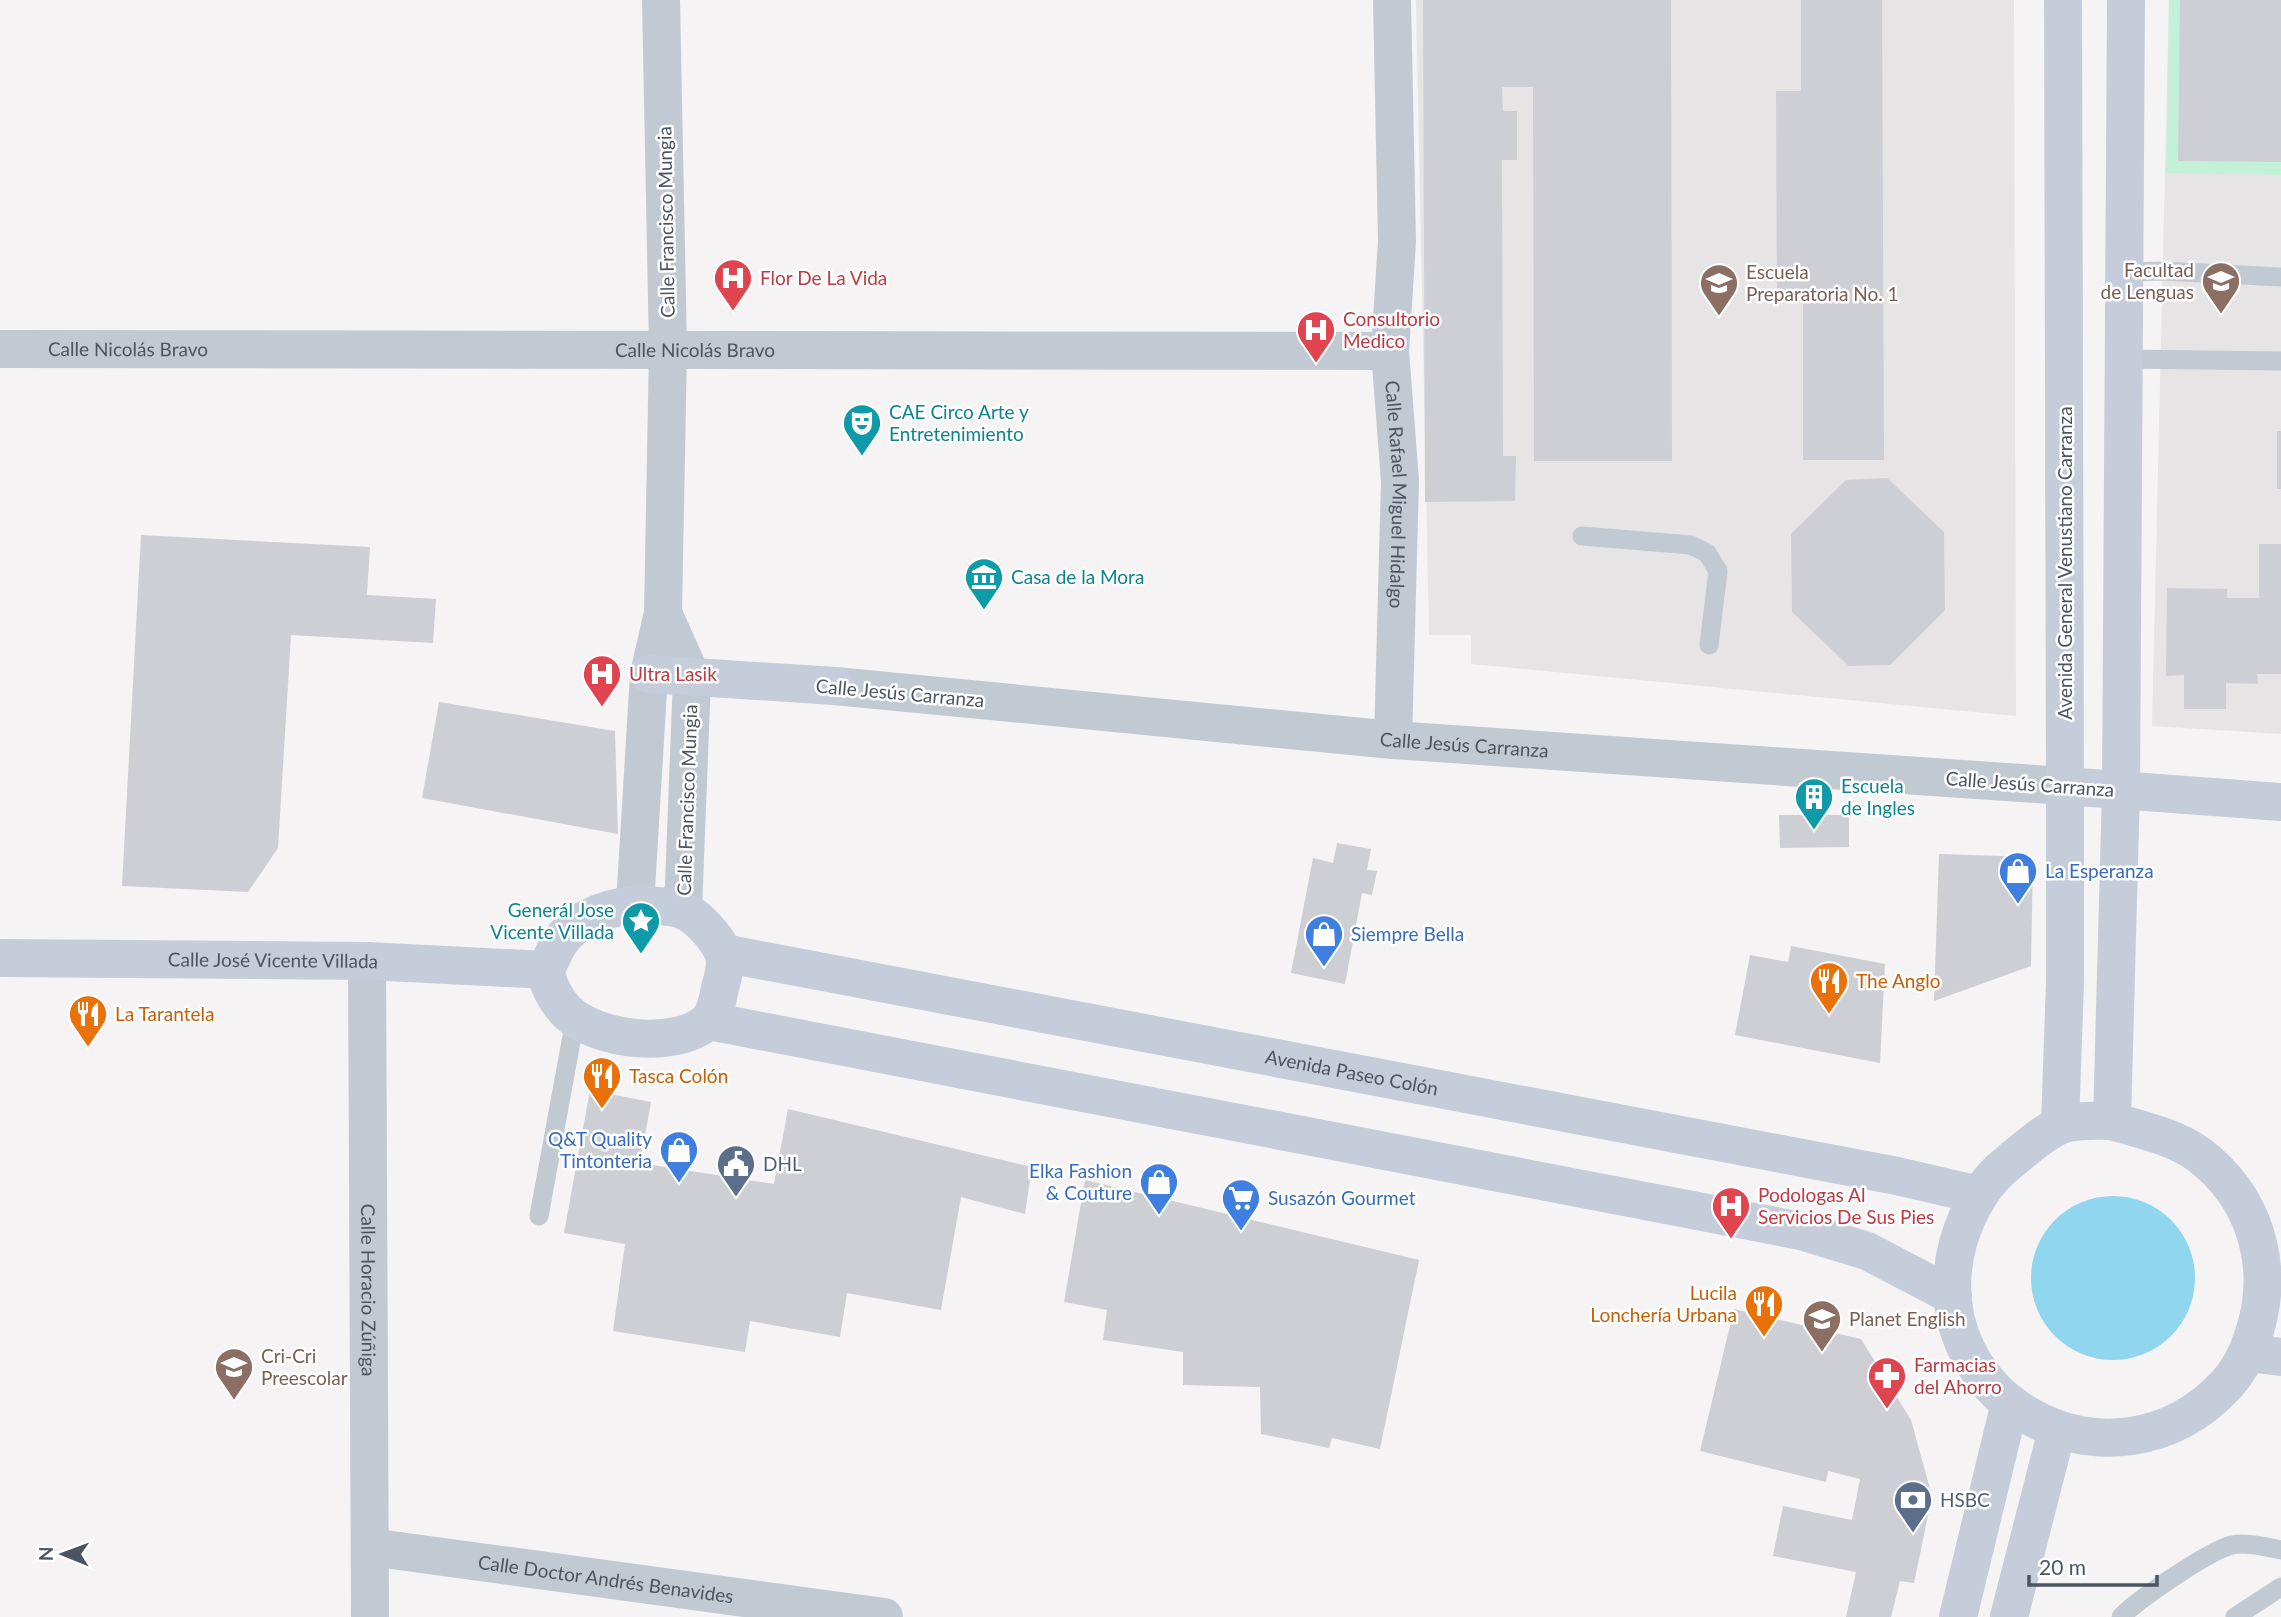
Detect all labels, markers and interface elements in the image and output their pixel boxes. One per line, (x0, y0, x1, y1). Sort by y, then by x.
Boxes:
street label: Calle Francisco Mungia (652, 126, 679, 318)
hospital icon: Flor De La Vida (712, 257, 754, 312)
place label: Facultad de Lenguas (2101, 258, 2194, 303)
place label: Escuela Preparatoria No. 1 (1746, 260, 1899, 305)
school or university icon: Facultad de Lenguas (2200, 260, 2242, 315)
school or university icon: Escuela Preparatoria No. 1 (1698, 262, 1740, 317)
place label: Flor De La Vida (760, 266, 887, 289)
place label: Consultorio Medico (1343, 307, 1440, 352)
hospital icon: Consultorio Medico (1295, 309, 1337, 364)
street label: Calle Nicolás Bravo (48, 337, 208, 360)
street label: Calle Nicolás Bravo (615, 338, 775, 361)
street label: Calle Rafael Miguel Hidalgo (1381, 379, 1412, 609)
place label: CAE Circo Arte y Entretenimiento (889, 400, 1029, 445)
theatre icon: CAE Circo Arte y Entretenimiento (841, 402, 883, 457)
street label: Avenida General Venustiano Carranza (2053, 406, 2076, 720)
museum icon: Casa de la Mora (963, 556, 1005, 611)
place label: Casa de la Mora (1011, 565, 1144, 588)
hospital icon: Ultra Lasik (581, 653, 623, 708)
place label: Ultra Lasik (629, 662, 717, 685)
street label: Calle Jesús Carranza (815, 674, 985, 711)
street label: Calle Francisco Mungia (672, 704, 701, 896)
street label: Calle Jesús Carranza (1379, 727, 1549, 762)
street label: Calle Jesús Carranza (1945, 766, 2115, 801)
place label: Escuela de Ingles (1841, 774, 1915, 819)
building icon: Escuela de Ingles (1793, 776, 1835, 831)
shop icon: La Esperanza (1997, 850, 2039, 905)
place label: La Esperanza (2045, 859, 2154, 882)
place label: Generál Jose Vicente Villada (490, 898, 614, 943)
place icon: Generál Jose Vicente Villada (620, 900, 662, 955)
shop icon: Siempre Bella (1303, 913, 1345, 968)
place label: Siempre Bella (1351, 922, 1464, 945)
street label: Calle José Vicente Villada (168, 947, 379, 973)
restaurant icon: The Anglo (1808, 960, 1850, 1015)
place label: The Anglo (1856, 969, 1940, 992)
restaurant icon: La Tarantela (67, 993, 109, 1048)
place label: La Tarantela (115, 1002, 214, 1025)
street label: Avenida Paseo Colón (1263, 1044, 1440, 1100)
restaurant icon: Tasca Colón (581, 1055, 623, 1110)
place label: Tasca Colón (629, 1064, 728, 1087)
place label: Q&T Quality Tintonteria (548, 1127, 652, 1172)
shop icon: Q&T Quality Tintonteria (658, 1129, 700, 1184)
public building icon: DHL (715, 1143, 757, 1198)
place label: DHL (763, 1152, 802, 1175)
place label: Elka Fashion & Couture (1029, 1159, 1132, 1204)
shop icon: Elka Fashion & Couture (1138, 1161, 1180, 1216)
supermarket icon: Susazón Gourmet (1220, 1177, 1262, 1232)
place label: Podologas Al Servicios De Sus Pies (1758, 1183, 1934, 1228)
hospital icon: Podologas Al Servicios De Sus Pies (1710, 1185, 1752, 1240)
place label: Susazón Gourmet (1268, 1186, 1416, 1209)
street label: Calle Horacio Zúñiga (357, 1204, 381, 1376)
place label: Lucila Lonchería Urbana (1590, 1281, 1737, 1326)
restaurant icon: Lucila Lonchería Urbana (1743, 1283, 1785, 1338)
school or university icon: Planet English (1801, 1298, 1843, 1353)
place label: Planet English (1849, 1307, 1966, 1330)
place label: Cri-Cri Preescolar (261, 1344, 348, 1389)
school or university icon: Cri-Cri Preescolar (213, 1346, 255, 1401)
place label: Farmacias del Ahorro (1914, 1353, 2002, 1398)
pharmacy icon: Farmacias del Ahorro (1866, 1355, 1908, 1410)
bank icon: HSBC (1892, 1479, 1934, 1534)
place label: HSBC (1940, 1488, 1990, 1511)
north arrow (28, 1519, 98, 1589)
scale bar (2029, 1544, 2157, 1588)
text: N (34, 1546, 57, 1561)
street label: Calle Doctor Andrés Benavides (477, 1550, 735, 1607)
text: 20 m (2039, 1554, 2086, 1579)

